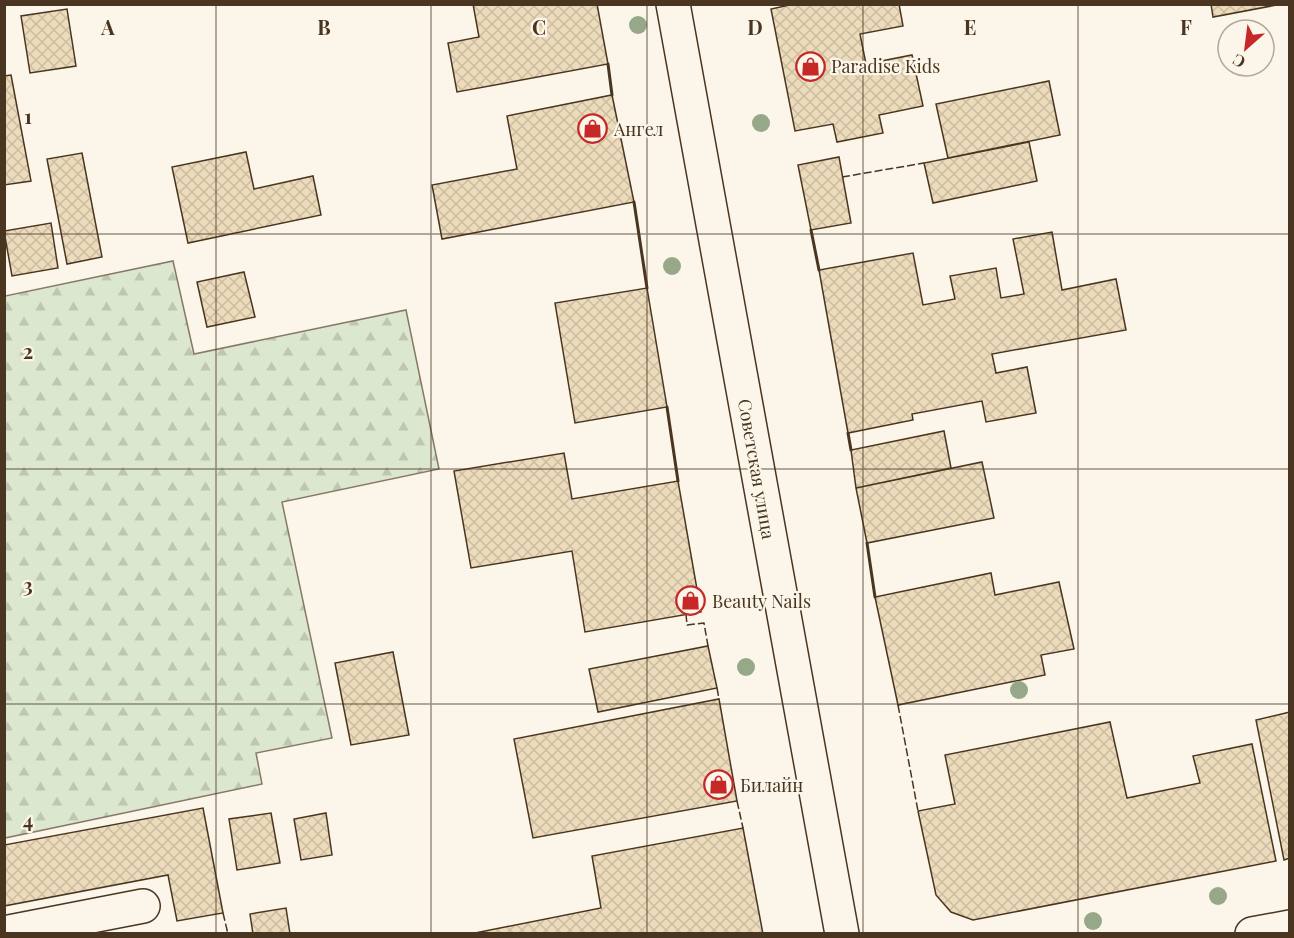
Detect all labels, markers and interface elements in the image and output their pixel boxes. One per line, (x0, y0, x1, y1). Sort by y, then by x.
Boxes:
text: A (100, 13, 115, 40)
text: B (317, 13, 331, 40)
text: C (532, 13, 546, 40)
text: D (747, 13, 763, 40)
text: E (964, 13, 976, 40)
text: F (1180, 13, 1192, 40)
north arrow (1216, 18, 1276, 78)
shop icon: Paradise Kids (794, 50, 826, 82)
text: С (1229, 50, 1249, 74)
place label: Paradise Kids (831, 54, 940, 78)
text: 1 (24, 102, 32, 129)
shop icon: Ангел (577, 113, 609, 145)
place label: Ангел (613, 117, 664, 141)
text: 2 (23, 337, 33, 364)
street label: Советская улица (733, 397, 781, 541)
text: 3 (23, 571, 33, 598)
shop icon: Beauty Nails (675, 585, 707, 617)
place label: Beauty Nails (712, 589, 811, 613)
shop icon: Билайн (703, 769, 735, 801)
place label: Билайн (740, 773, 803, 797)
text: 4 (23, 806, 33, 833)

